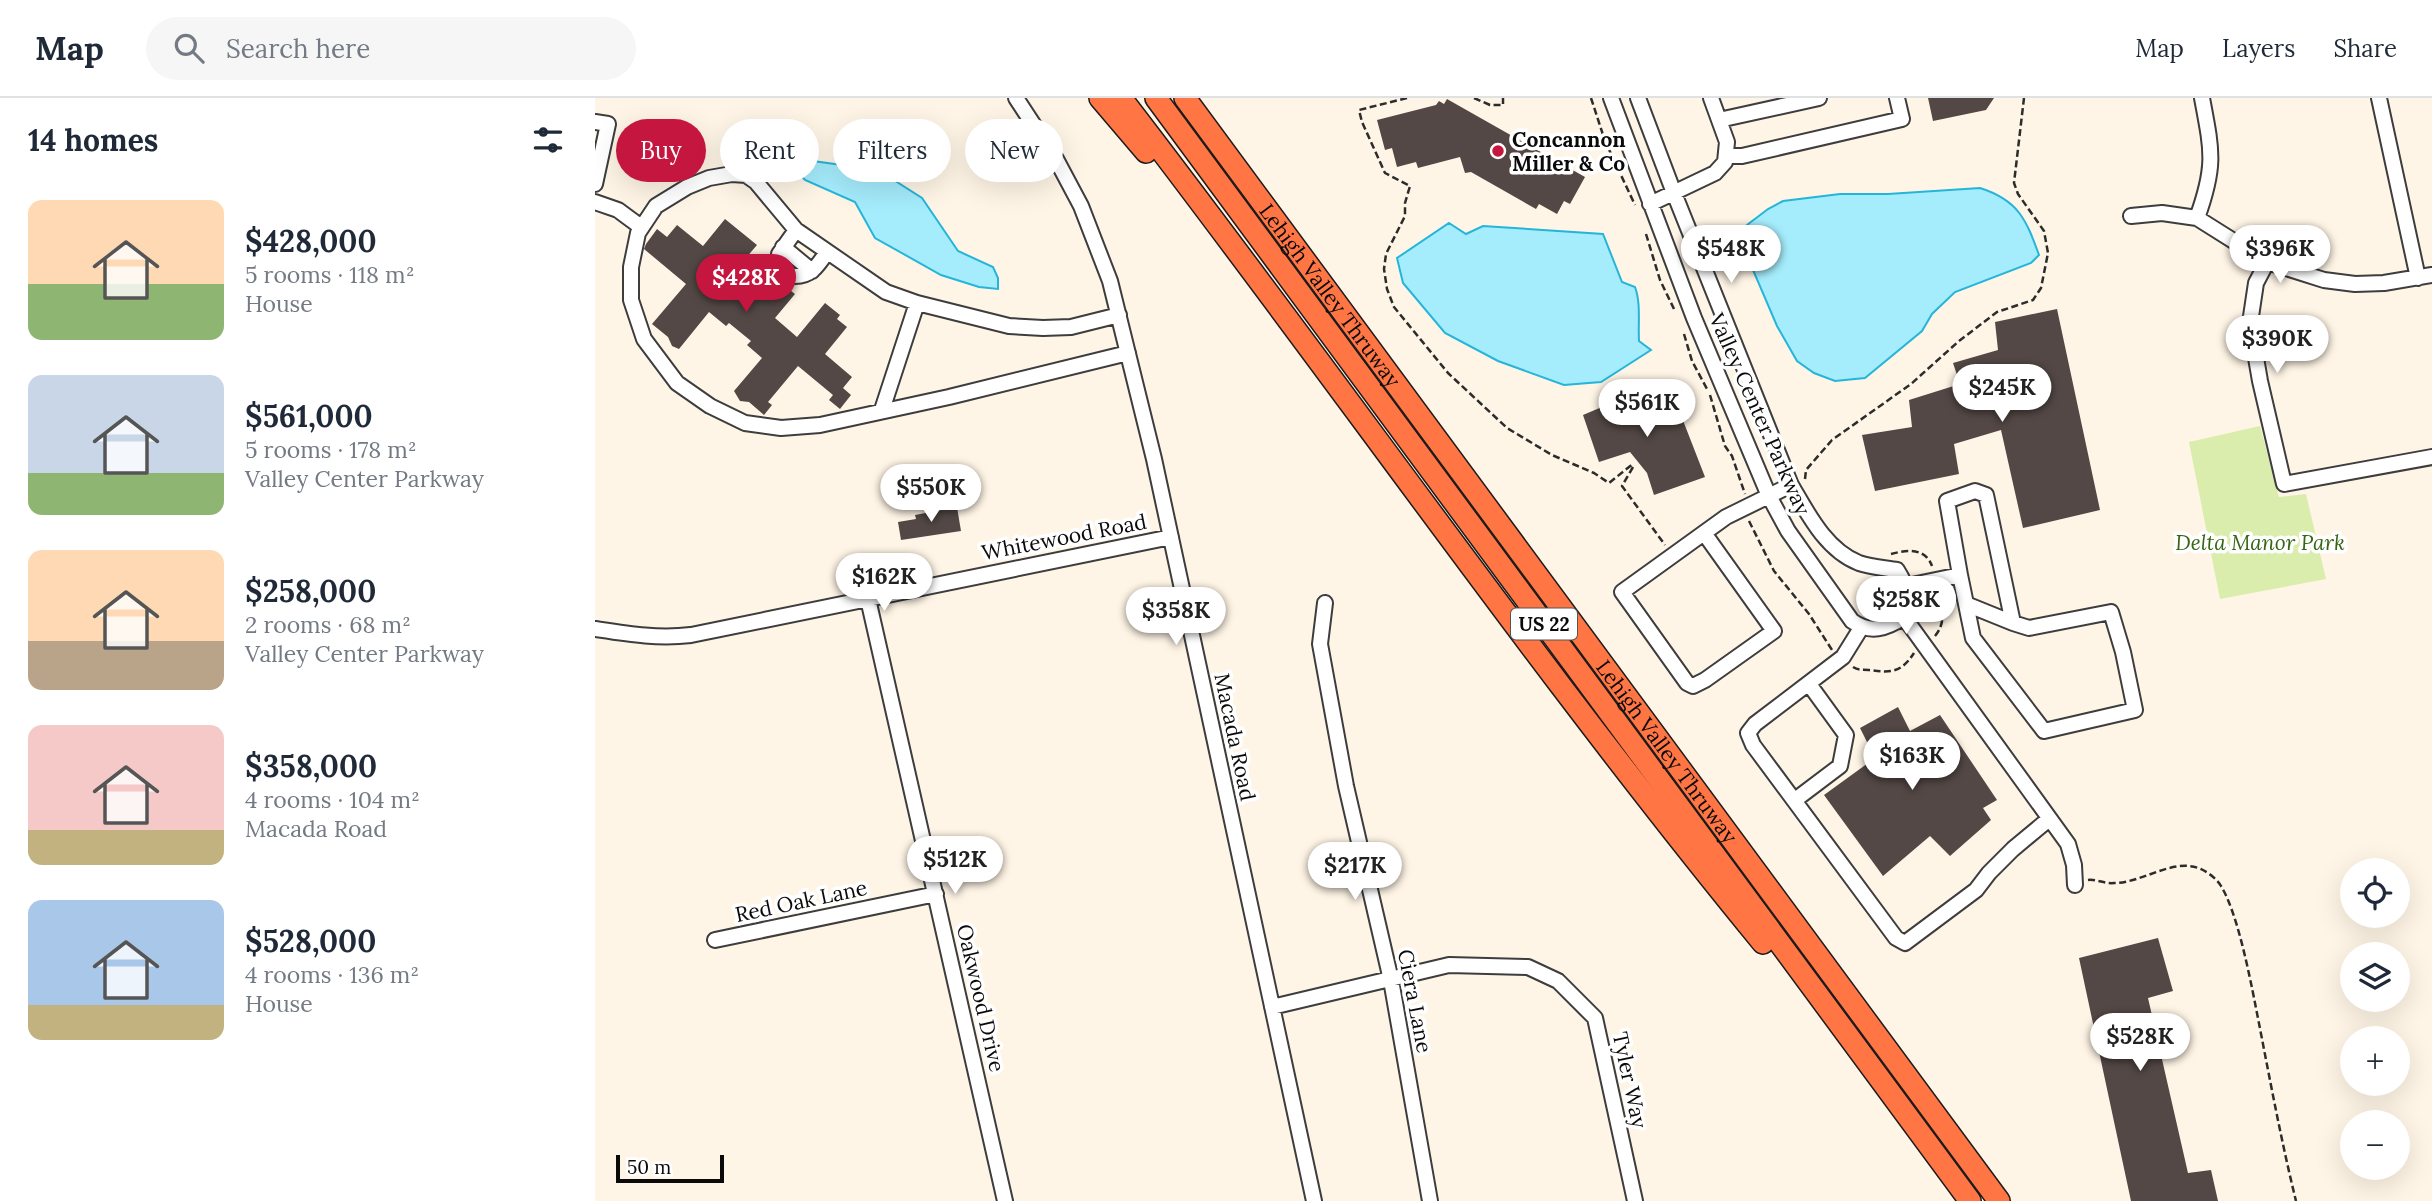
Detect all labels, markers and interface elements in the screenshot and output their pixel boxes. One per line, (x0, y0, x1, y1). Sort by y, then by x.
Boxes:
search box (146, 17, 636, 80)
text: Map (35, 27, 104, 69)
icon: search (170, 29, 208, 67)
text: Search here (226, 32, 370, 65)
text: Map (2135, 33, 2184, 64)
text: Layers (2222, 33, 2295, 64)
text: Share (2333, 33, 2397, 64)
chip: Buy (616, 119, 706, 182)
chip: Rent (720, 119, 819, 182)
chip: Filters (833, 119, 951, 182)
chip: New (965, 119, 1063, 182)
text: 14 homes (28, 121, 158, 159)
icon: filters (529, 121, 567, 159)
place label: Concannon Miller & Co (1512, 126, 1626, 177)
marker: Concannon Miller & Co (1490, 143, 1506, 159)
street label: Lehigh Valley Thruway (1254, 198, 1407, 392)
text: $428,000 (245, 222, 377, 260)
pin: $548K (1682, 226, 1780, 285)
pin: $396K (2231, 226, 2329, 285)
icon: home (84, 228, 168, 312)
text: $548K (1697, 233, 1765, 262)
text: $396K (2245, 233, 2315, 262)
pin: $428K (697, 254, 795, 314)
text: 5 rooms · 118 m² (245, 260, 415, 289)
text: $428K (712, 262, 780, 291)
text: House (245, 289, 313, 318)
street label: Valley Center Parkway (1703, 308, 1817, 519)
pin: $390K (2228, 316, 2326, 375)
text: $390K (2242, 323, 2312, 352)
pin: $245K (1953, 364, 2051, 424)
text: $245K (1968, 372, 2036, 401)
pin: $561K (1598, 380, 1696, 439)
text: $561K (1615, 387, 1679, 416)
text: $561,000 (245, 397, 373, 435)
icon: home (84, 403, 168, 487)
text: 5 rooms · 178 m² (245, 435, 417, 464)
text: Valley Center Parkway (245, 464, 484, 493)
pin: $550K (882, 464, 980, 524)
text: $550K (896, 472, 966, 501)
street label: Whitewood Road (979, 508, 1149, 566)
park label: Delta Manor Park (2175, 529, 2345, 556)
pin: $162K (835, 554, 933, 613)
text: $162K (852, 561, 916, 590)
text: $258,000 (245, 572, 376, 610)
pin: $258K (1857, 576, 1955, 636)
icon: home (84, 578, 168, 662)
text: $258K (1872, 584, 1940, 613)
pin: $358K (1127, 588, 1225, 647)
text: $358K (1142, 595, 1210, 624)
road number: US 22 (1511, 608, 1577, 639)
text: 2 rooms · 68 m² (245, 610, 411, 639)
text: Valley Center Parkway (245, 639, 484, 668)
street label: Lehigh Valley Thruway (1591, 654, 1744, 849)
street label: Macada Road (1208, 671, 1262, 803)
pin: $163K (1863, 732, 1961, 792)
text: $163K (1879, 740, 1945, 769)
text: $358,000 (245, 747, 377, 785)
icon: home (84, 753, 168, 837)
text: 4 rooms · 104 m² (245, 785, 420, 814)
text: Macada Road (245, 814, 387, 843)
pin: $512K (906, 836, 1004, 896)
pin: $217K (1306, 842, 1404, 902)
text: $512K (923, 844, 987, 873)
text: $217K (1324, 850, 1386, 879)
map controls (2340, 858, 2410, 1180)
button: locate (2340, 858, 2410, 928)
street label: Red Oak Lane (733, 874, 869, 928)
text: $528,000 (245, 922, 376, 960)
street label: Oakwood Drive (951, 922, 1011, 1074)
icon: home (84, 928, 168, 1012)
button: layers (2340, 942, 2410, 1012)
street label: Ciera Lane (1392, 947, 1438, 1055)
text: 4 rooms · 136 m² (245, 960, 419, 989)
text: House (245, 989, 313, 1018)
pin: $528K (2091, 1014, 2189, 1073)
text: $528K (2106, 1021, 2174, 1050)
button: + (2340, 1026, 2410, 1096)
street label: Tyler Way (1607, 1029, 1653, 1131)
button: − (2340, 1110, 2410, 1180)
scale bar (616, 1152, 725, 1184)
text: 50 m (627, 1155, 671, 1179)

